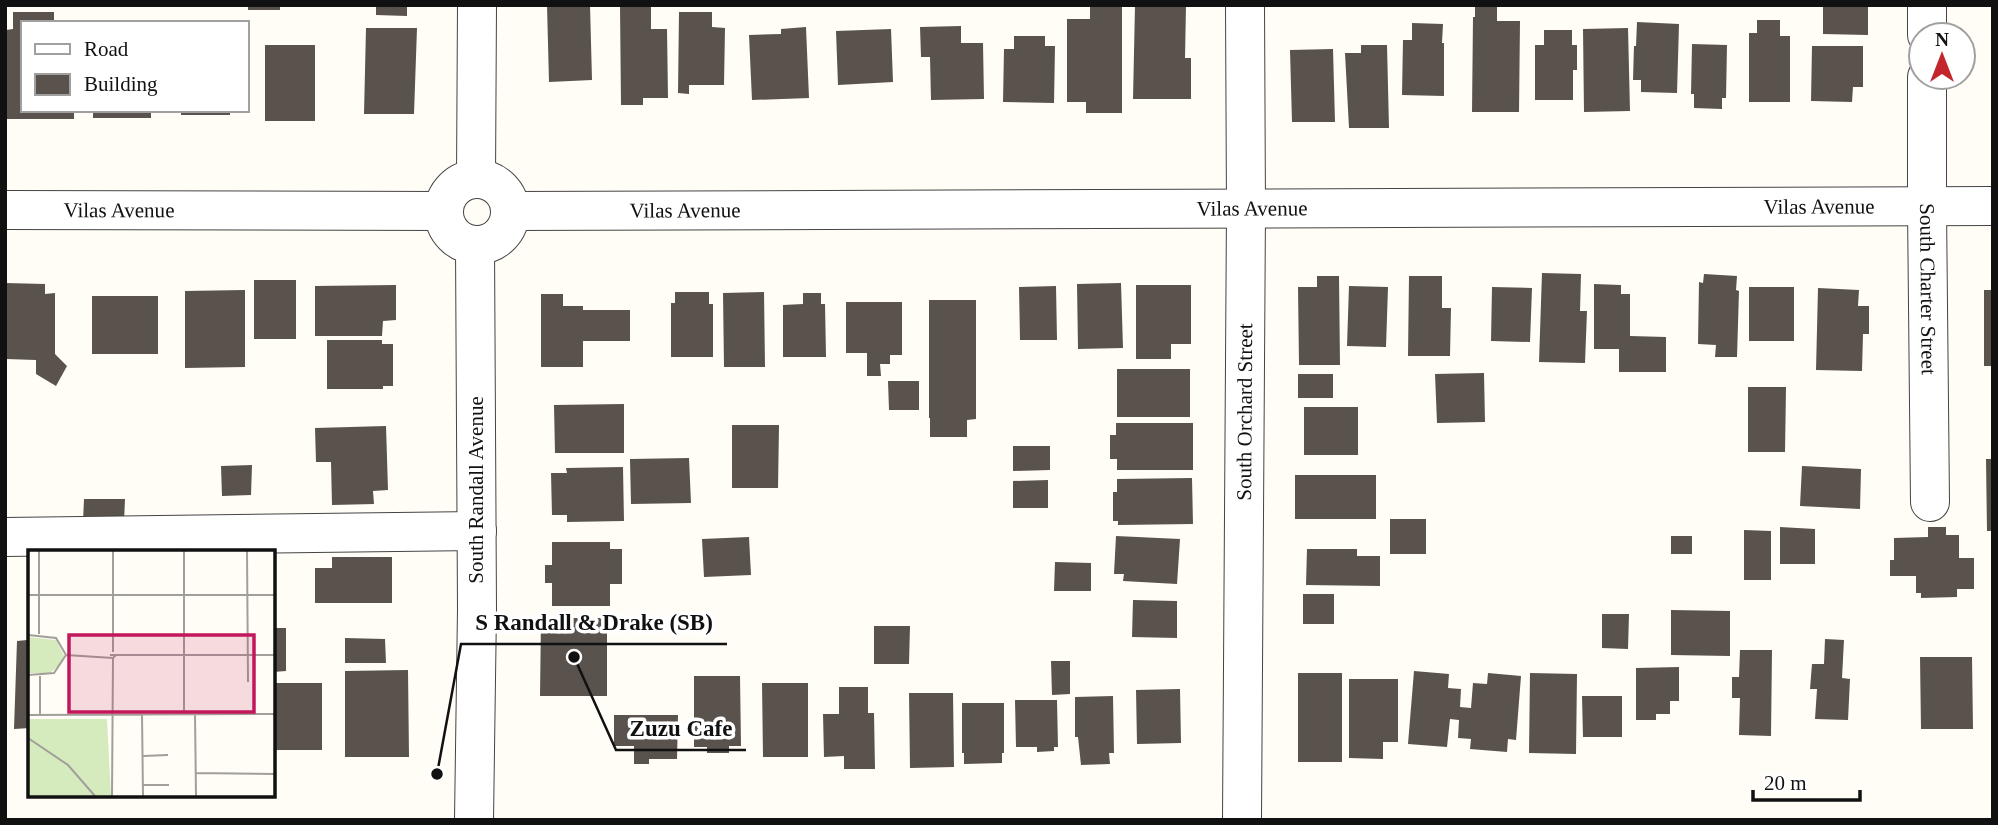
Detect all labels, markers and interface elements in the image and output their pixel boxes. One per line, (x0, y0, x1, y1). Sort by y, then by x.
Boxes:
legend (21, 21, 248, 112)
north arrow (1907, 21, 1977, 91)
text: N (1935, 29, 1949, 50)
text: Road (84, 37, 129, 61)
text: Building (84, 72, 158, 96)
street label: Vilas Avenue (1763, 194, 1875, 219)
street label: Vilas Avenue (1196, 196, 1308, 221)
street label: Vilas Avenue (63, 198, 175, 222)
street label: Vilas Avenue (629, 198, 741, 223)
street label: South Charter Street (1915, 203, 1941, 375)
street label: South Orchard Street (1232, 323, 1257, 501)
street label: South Randall Avenue (464, 396, 488, 584)
inset map (28, 550, 275, 797)
callout: S Randall & Drake (SB) (461, 600, 727, 644)
text: S Randall & Drake (SB) (475, 610, 713, 635)
callout: Zuzu Cafe (616, 706, 746, 750)
text: Zuzu Cafe (630, 716, 732, 741)
scale bar (1753, 758, 1860, 802)
text: 20 m (1764, 771, 1807, 795)

